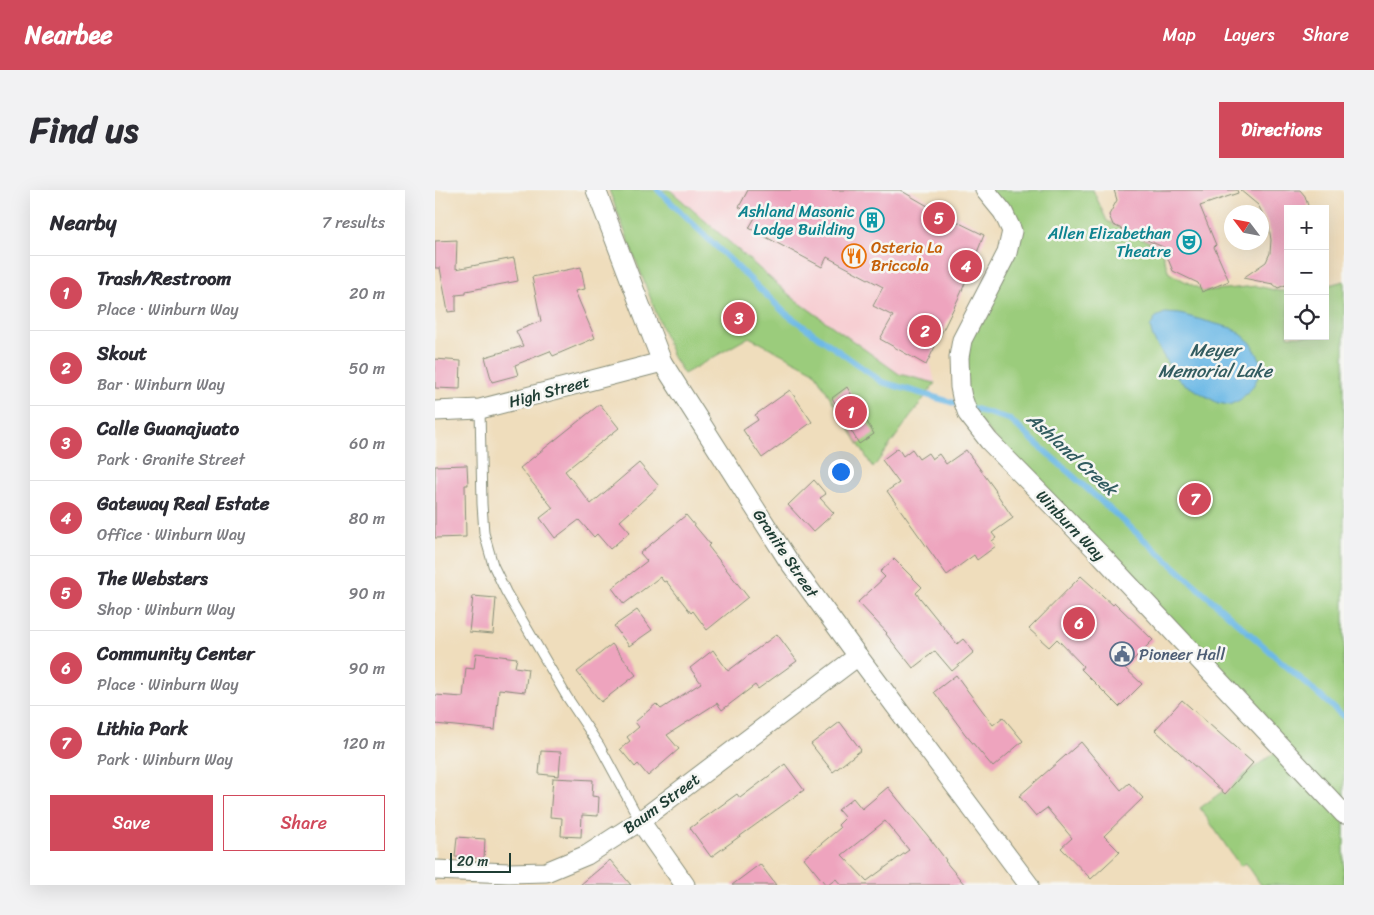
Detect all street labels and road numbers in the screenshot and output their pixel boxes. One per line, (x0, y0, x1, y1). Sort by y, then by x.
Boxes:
street label: High Street (505, 367, 593, 416)
street label: Winburn Way (1029, 483, 1113, 568)
street label: Granite Street (745, 503, 827, 604)
street label: Baum Street (616, 765, 706, 841)

